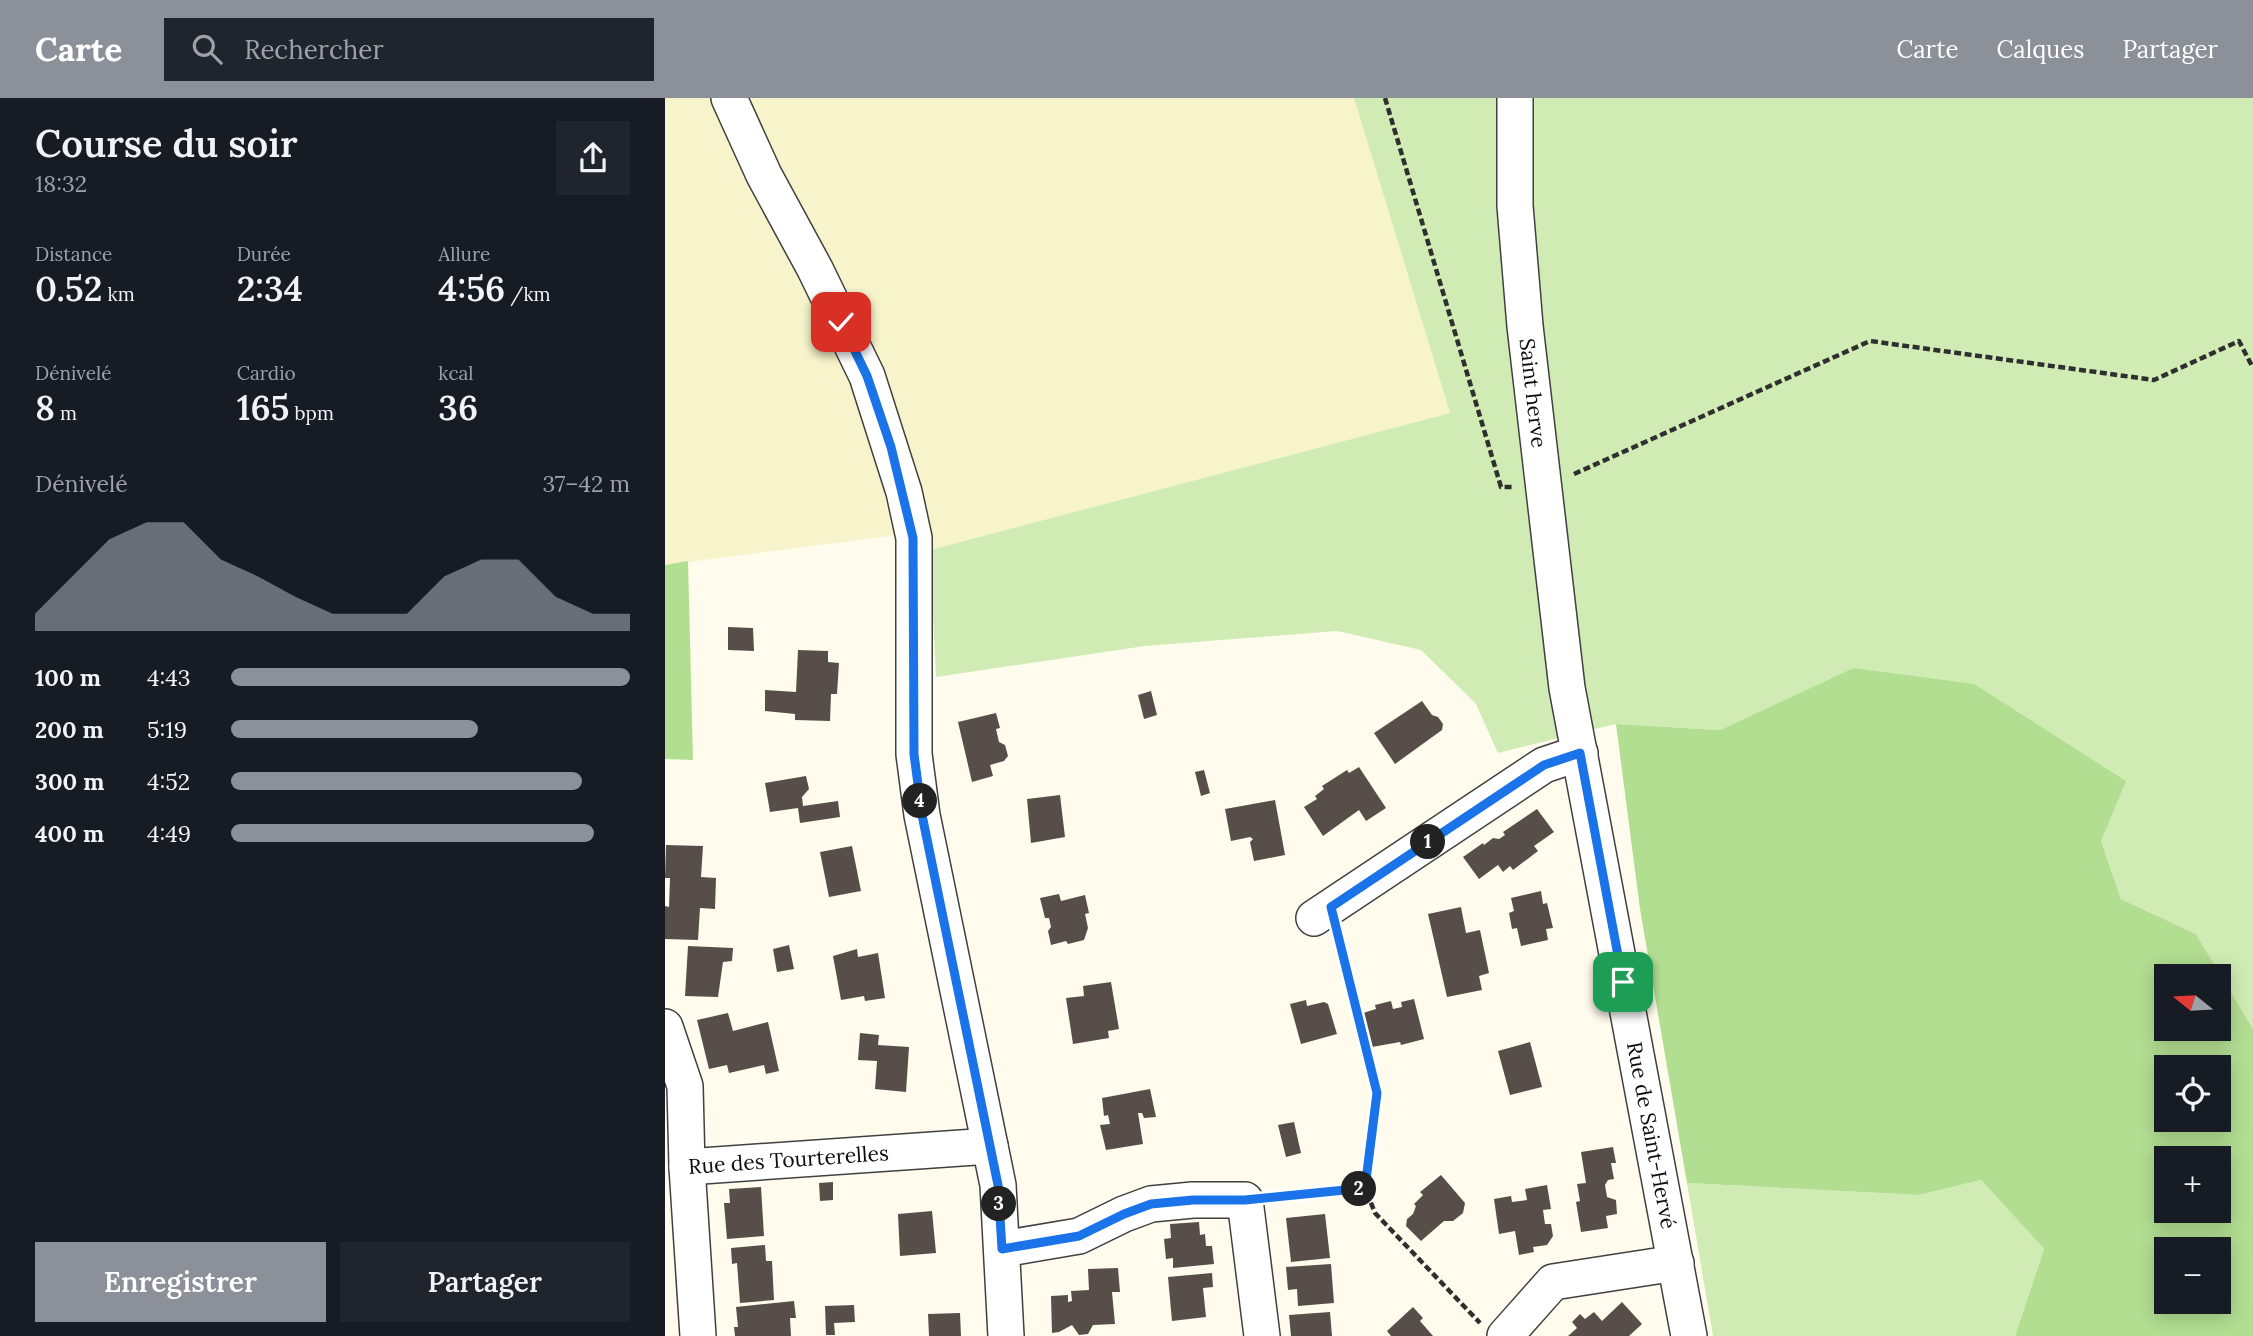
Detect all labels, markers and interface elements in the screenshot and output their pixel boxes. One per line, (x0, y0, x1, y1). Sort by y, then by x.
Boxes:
search box (164, 18, 654, 81)
text: Carte (35, 28, 122, 70)
icon: search (188, 30, 226, 68)
text: Rechercher (244, 33, 384, 66)
text: Carte (1896, 34, 1958, 65)
text: Calques (1996, 34, 2084, 65)
text: Partager (2122, 34, 2218, 65)
text: Course du soir (35, 119, 298, 167)
button: share (556, 121, 630, 195)
text: 18:32 (35, 169, 87, 198)
text: Distance (35, 242, 112, 266)
text: Durée (237, 242, 291, 266)
text: Allure (438, 242, 490, 266)
text: 0.52 (35, 266, 102, 311)
text: 2:34 (237, 266, 303, 311)
text: 4:56 (438, 266, 505, 311)
text: km (102, 282, 135, 306)
text: /km (505, 282, 551, 306)
pin (811, 292, 871, 352)
icon: check (822, 303, 860, 341)
street label: Saint herve (1514, 337, 1553, 449)
text: Dénivelé (35, 361, 112, 385)
text: Cardio (237, 361, 296, 385)
text: kcal (438, 361, 473, 385)
text: 8 (35, 385, 55, 430)
text: 165 (237, 385, 290, 430)
text: 36 (438, 385, 478, 430)
text: m (55, 401, 77, 425)
text: bpm (290, 401, 334, 425)
text: Dénivelé (35, 469, 128, 498)
text: 37–42 m (543, 469, 630, 498)
text: 100 m (35, 663, 101, 692)
text: 4:43 (147, 663, 191, 692)
text: 200 m (35, 715, 104, 744)
text: 5:19 (147, 715, 187, 744)
text: 300 m (35, 767, 104, 796)
text: 4:52 (147, 767, 190, 796)
pin: 4 (903, 784, 937, 818)
text: 4 (914, 788, 925, 812)
text: 400 m (35, 819, 104, 848)
text: 4:49 (147, 819, 191, 848)
pin: 1 (1411, 824, 1445, 860)
text: 1 (1424, 829, 1431, 853)
pin (1593, 952, 1653, 1012)
icon: arrive (1604, 963, 1642, 1001)
north arrow (2154, 964, 2231, 1041)
map controls (2154, 964, 2231, 1314)
street label: Rue de Saint-Hervé (1621, 1039, 1683, 1231)
button: locate (2154, 1055, 2231, 1132)
street label: Rue des Tourterelles (687, 1139, 890, 1180)
button: + (2154, 1146, 2231, 1223)
pin: 2 (1341, 1172, 1377, 1206)
text: 2 (1353, 1176, 1364, 1200)
pin: 3 (981, 1186, 1017, 1222)
text: 3 (993, 1191, 1004, 1215)
button: − (2154, 1237, 2231, 1314)
button: Enregistrer (35, 1242, 326, 1322)
button: Partager (340, 1242, 630, 1322)

